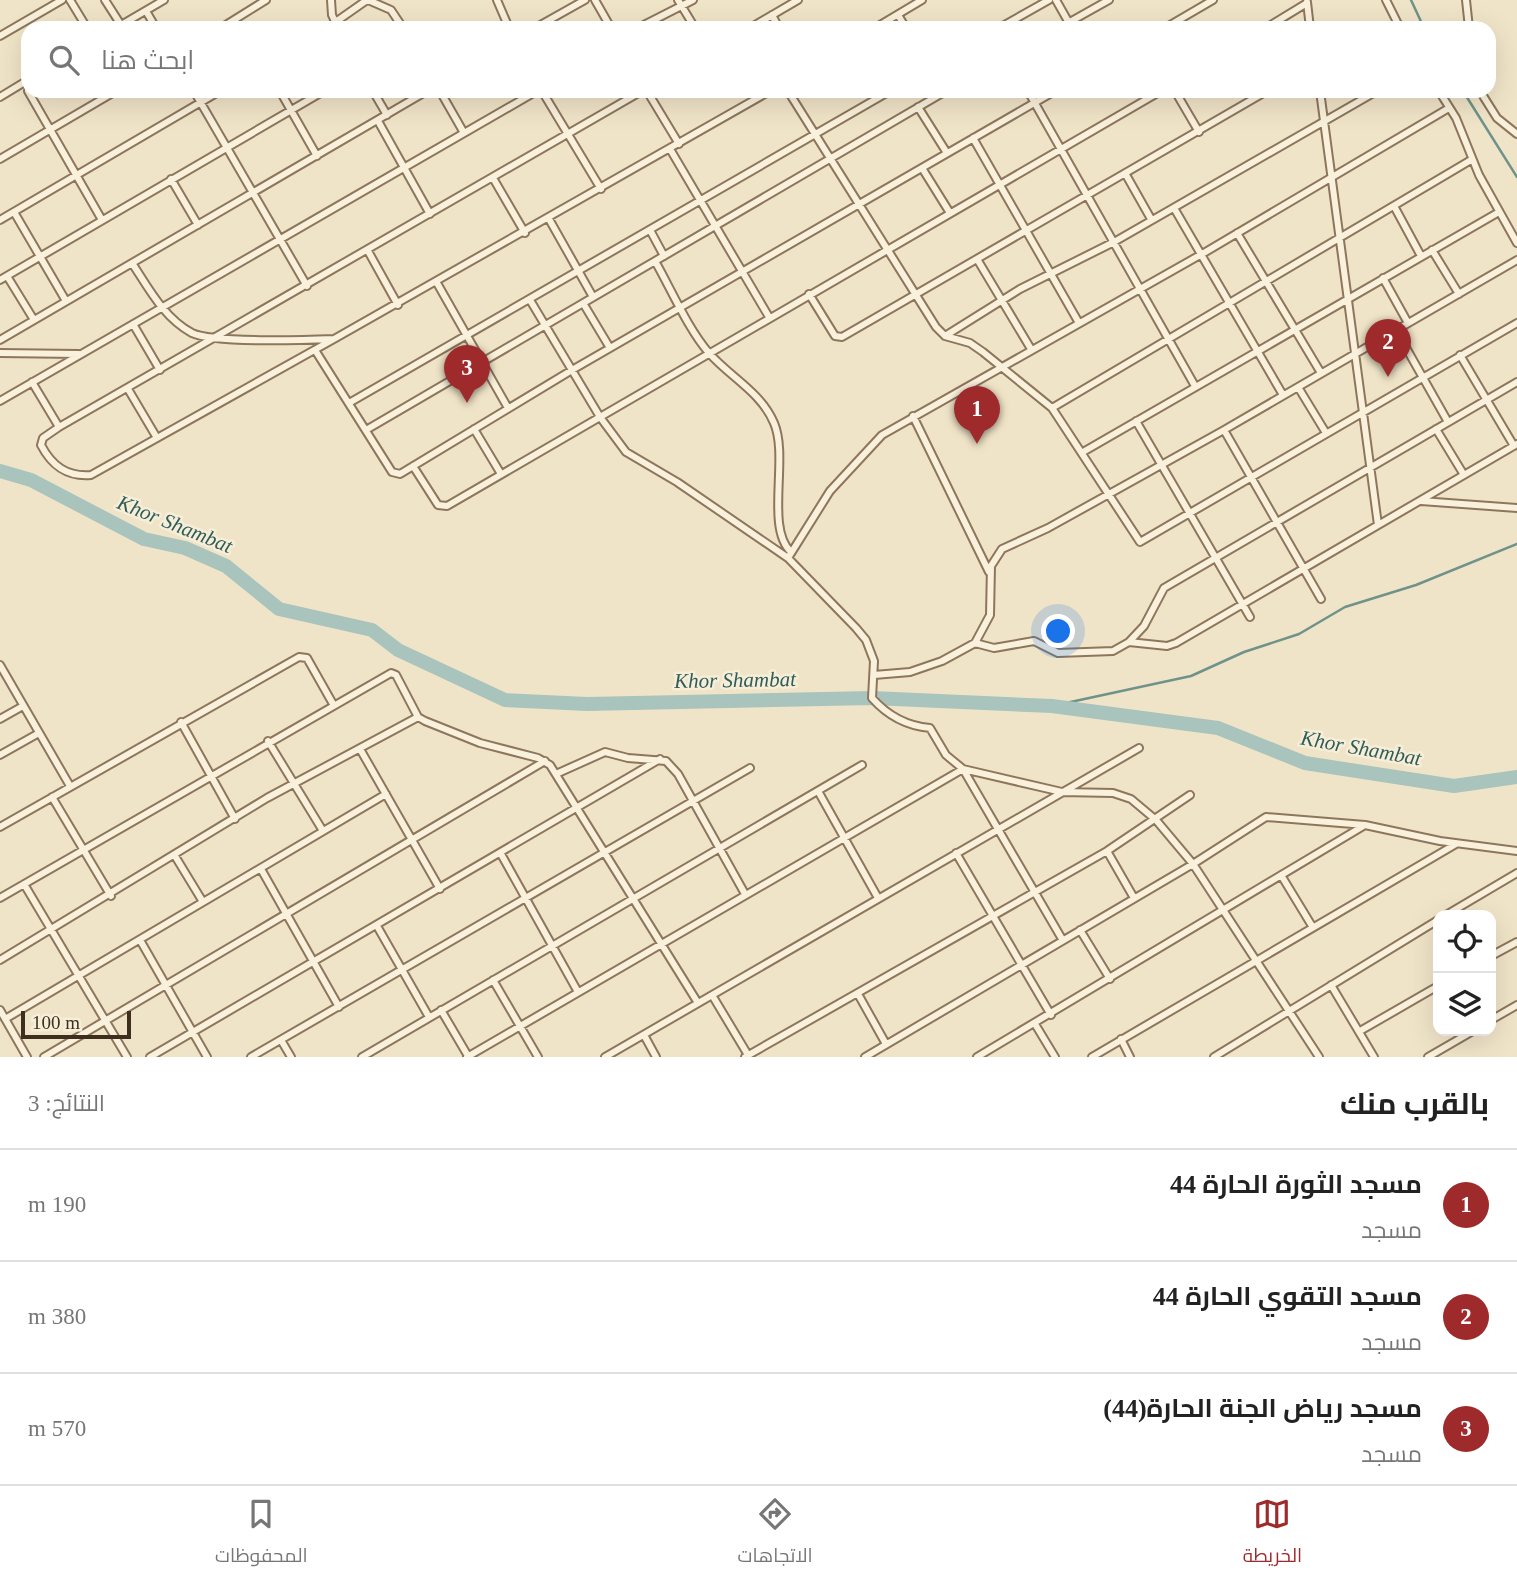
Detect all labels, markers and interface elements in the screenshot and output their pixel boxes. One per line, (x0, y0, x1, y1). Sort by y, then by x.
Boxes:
search box (21, 21, 1496, 98)
icon: search (45, 41, 83, 79)
text: ابحث هنا (101, 46, 194, 75)
pin: 2 (1365, 319, 1411, 377)
pin: 3 (444, 345, 490, 403)
pin: 1 (954, 386, 1000, 444)
water label: Khor Shambat (113, 490, 237, 558)
your location (1041, 614, 1075, 648)
water label: Khor Shambat (673, 667, 797, 693)
water label: Khor Shambat (1298, 725, 1424, 771)
map controls (1433, 910, 1496, 1036)
button: locate (1433, 910, 1496, 973)
button: layers (1433, 973, 1496, 1036)
scale bar (21, 1008, 131, 1040)
text: 100 m (32, 1012, 80, 1033)
text: بالقرب منك (1340, 1087, 1489, 1120)
text: النتائج: 3 (28, 1091, 105, 1116)
text: مسجد الثورة الحارة 44 (1170, 1170, 1422, 1199)
text: 190 m (28, 1192, 86, 1217)
text: 1 (1460, 1192, 1472, 1217)
text: مسجد (1361, 1218, 1422, 1243)
text: مسجد التقوي الحارة 44 (1153, 1282, 1422, 1311)
text: 380 m (28, 1304, 86, 1329)
text: 2 (1460, 1304, 1472, 1329)
text: مسجد (1361, 1330, 1422, 1355)
text: مسجد رياض الجنة الحارة(44) (1103, 1394, 1422, 1423)
text: 570 m (28, 1416, 86, 1441)
text: 3 (1460, 1416, 1472, 1441)
text: مسجد (1361, 1442, 1422, 1467)
tab: المحفوظات (215, 1495, 308, 1573)
tab: الاتجاهات (737, 1495, 813, 1573)
tab: الخريطة (1243, 1495, 1302, 1573)

